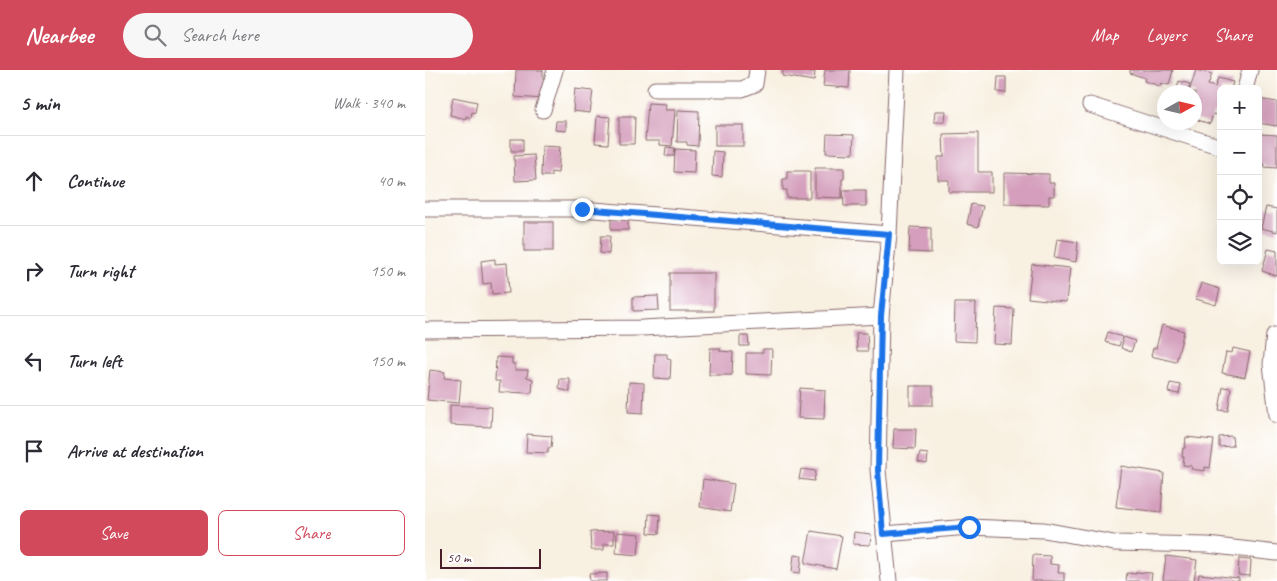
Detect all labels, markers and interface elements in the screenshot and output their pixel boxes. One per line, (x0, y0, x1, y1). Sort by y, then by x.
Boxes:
search box (123, 13, 473, 58)
text: Nearbee (25, 20, 93, 50)
icon: search (141, 21, 169, 49)
text: Search here (181, 23, 259, 47)
text: Map (1091, 24, 1119, 46)
text: Layers (1147, 24, 1186, 46)
text: Share (1214, 24, 1252, 46)
north arrow (1157, 85, 1202, 130)
map controls (1217, 85, 1262, 265)
button: + (1217, 85, 1262, 130)
text: 5 min (20, 90, 60, 116)
text: Walk · 340 m (333, 93, 405, 113)
button: − (1217, 130, 1262, 175)
icon: ahead (20, 167, 48, 195)
text: Continue (67, 169, 124, 193)
text: 40 m (378, 171, 405, 191)
button: locate (1217, 175, 1262, 220)
route end (571, 198, 594, 221)
button: layers (1217, 220, 1262, 265)
icon: right (20, 257, 48, 285)
text: Turn right (67, 259, 134, 283)
text: 150 m (371, 261, 405, 281)
icon: left (20, 347, 48, 375)
text: Turn left (67, 349, 122, 373)
text: 150 m (371, 351, 405, 371)
icon: arrive (20, 437, 48, 465)
text: Arrive at destination (67, 439, 203, 463)
button: Save (20, 510, 208, 556)
button: Share (218, 510, 405, 556)
route start (958, 516, 981, 539)
scale bar (440, 546, 541, 569)
text: 50 m (447, 549, 471, 566)

